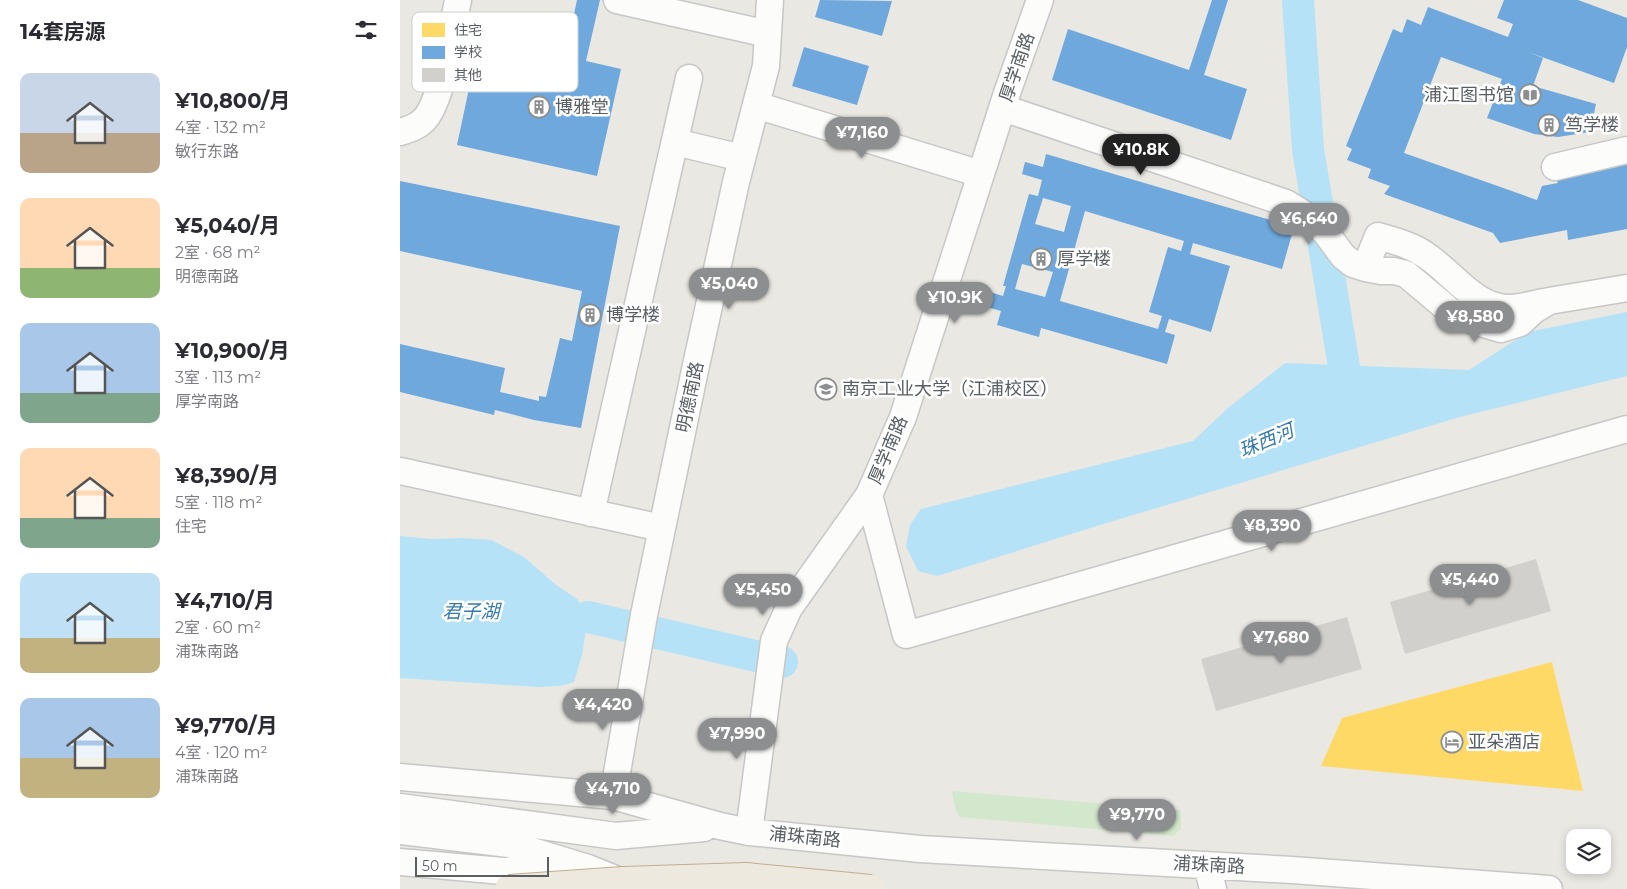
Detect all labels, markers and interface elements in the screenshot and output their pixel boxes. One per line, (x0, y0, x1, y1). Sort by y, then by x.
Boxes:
legend (412, 12, 578, 92)
icon: filters (352, 16, 380, 44)
text: 14套房源 (20, 19, 106, 44)
text: 住宅 (454, 21, 482, 39)
street label: 厚学南路 (995, 29, 1039, 105)
text: 学校 (454, 43, 482, 61)
text: 其他 (454, 66, 482, 84)
library icon: 浦江图书馆 (1518, 83, 1542, 107)
place label: 浦江图书馆 (1424, 84, 1514, 106)
text: ¥10,800/月 (175, 88, 290, 113)
icon: home (60, 93, 120, 153)
building icon: 博雅堂 (527, 95, 551, 119)
place label: 博雅堂 (555, 96, 609, 118)
building icon: 笃学楼 (1537, 113, 1561, 137)
place label: 笃学楼 (1565, 114, 1619, 136)
pin: ¥7,160 (821, 116, 903, 159)
text: 4室 · 132 m² (175, 118, 266, 137)
text: ¥7,160 (836, 123, 888, 142)
pin: ¥10.8K (1100, 134, 1182, 176)
text: ¥10.8K (1113, 140, 1169, 159)
text: 敏行东路 (175, 142, 239, 161)
pin: ¥6,640 (1268, 202, 1350, 245)
text: ¥6,640 (1280, 209, 1338, 228)
text: ¥5,040/月 (175, 213, 280, 238)
icon: home (60, 218, 120, 278)
text: 2室 · 68 m² (175, 243, 261, 262)
building icon: 厚学楼 (1029, 247, 1053, 271)
place label: 厚学楼 (1057, 248, 1111, 270)
text: 明德南路 (175, 267, 239, 286)
pin: ¥5,040 (688, 268, 770, 310)
text: ¥5,040 (700, 274, 758, 293)
pin: ¥10.9K (914, 282, 996, 324)
text: ¥10.9K (927, 288, 983, 307)
pin: ¥8,580 (1434, 300, 1516, 343)
building icon: 博学楼 (578, 303, 602, 327)
place label: 博学楼 (606, 304, 660, 326)
text: ¥8,580 (1446, 307, 1504, 326)
text: ¥10,900/月 (175, 338, 290, 363)
icon: home (60, 343, 120, 403)
street label: 明德南路 (672, 359, 708, 435)
text: 3室 · 113 m² (175, 368, 261, 387)
school or university icon: 南京工业大学（江浦校区） (814, 377, 838, 401)
place label: 南京工业大学（江浦校区） (842, 378, 1058, 400)
text: 厚学南路 (175, 392, 239, 411)
street label: 厚学南路 (864, 413, 912, 487)
water label: 珠西河 (1235, 417, 1301, 462)
text: ¥8,390/月 (175, 463, 279, 488)
icon: home (60, 468, 120, 528)
text: 5室 · 118 m² (175, 493, 262, 512)
pin: ¥8,390 (1231, 510, 1313, 552)
text: ¥8,390 (1243, 516, 1301, 535)
text: 住宅 (175, 517, 207, 536)
pin: ¥5,440 (1429, 564, 1511, 606)
text: ¥5,440 (1441, 570, 1499, 589)
pin: ¥5,450 (722, 574, 804, 616)
text: ¥5,450 (735, 580, 791, 599)
text: ¥4,710/月 (175, 588, 275, 613)
icon: home (60, 593, 120, 653)
water label: 君子湖 (442, 600, 502, 623)
text: 2室 · 60 m² (175, 618, 261, 637)
pin: ¥7,680 (1240, 622, 1322, 664)
text: ¥7,680 (1253, 628, 1309, 647)
text: 浦珠南路 (175, 642, 239, 661)
pin: ¥4,420 (562, 688, 644, 731)
text: ¥4,420 (574, 695, 632, 714)
text: ¥9,770/月 (175, 713, 277, 738)
icon: home (60, 718, 120, 778)
pin: ¥7,990 (696, 718, 778, 760)
text: ¥7,990 (709, 724, 765, 743)
hotel icon: 亚朵酒店 (1440, 730, 1464, 754)
place label: 亚朵酒店 (1468, 731, 1540, 753)
text: 4室 · 120 m² (175, 743, 267, 762)
text: 浦珠南路 (175, 767, 239, 786)
pin: ¥4,710 (572, 772, 654, 815)
text: ¥4,710 (586, 779, 640, 798)
pin: ¥9,770 (1096, 798, 1178, 841)
text: ¥9,770 (1109, 805, 1165, 824)
street label: 浦珠南路 (768, 822, 842, 852)
map controls (1566, 829, 1611, 874)
button: layers (1566, 829, 1611, 874)
street label: 浦珠南路 (1172, 852, 1246, 878)
scale bar (415, 854, 549, 877)
text: 50 m (422, 857, 458, 875)

